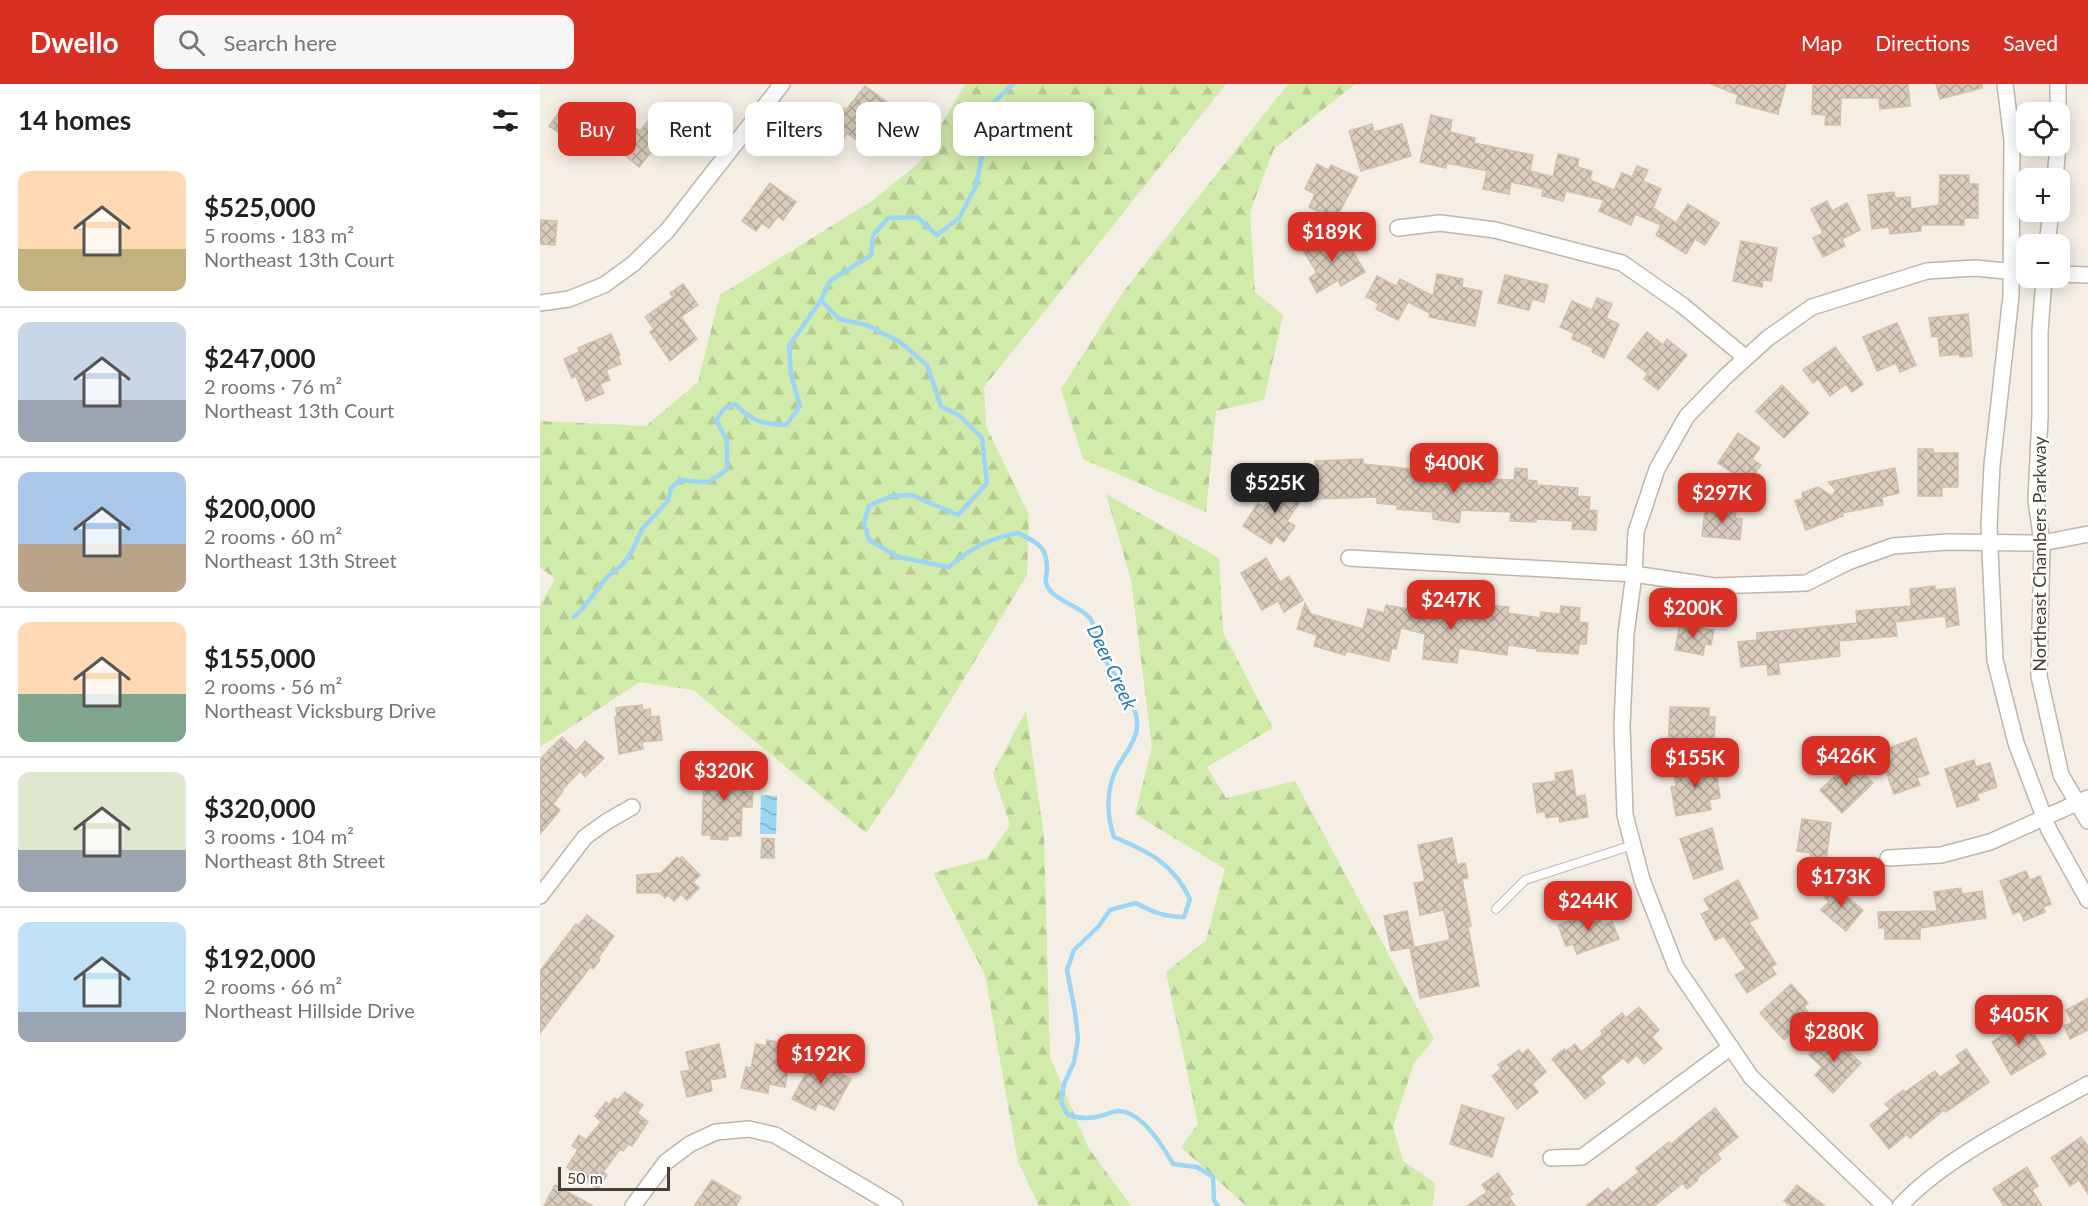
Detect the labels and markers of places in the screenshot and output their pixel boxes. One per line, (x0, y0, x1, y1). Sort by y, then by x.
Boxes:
pin: $189K (1290, 212, 1374, 263)
pin: $400K (1412, 443, 1496, 494)
pin: $525K (1233, 463, 1317, 514)
pin: $297K (1680, 473, 1764, 524)
pin: $247K (1409, 580, 1493, 631)
pin: $200K (1651, 588, 1735, 639)
pin: $426K (1804, 736, 1888, 787)
pin: $155K (1653, 738, 1737, 789)
pin: $320K (682, 751, 766, 802)
pin: $173K (1799, 857, 1883, 908)
pin: $244K (1546, 881, 1630, 932)
pin: $405K (1977, 995, 2061, 1046)
pin: $280K (1792, 1012, 1876, 1063)
pin: $192K (779, 1034, 863, 1085)

